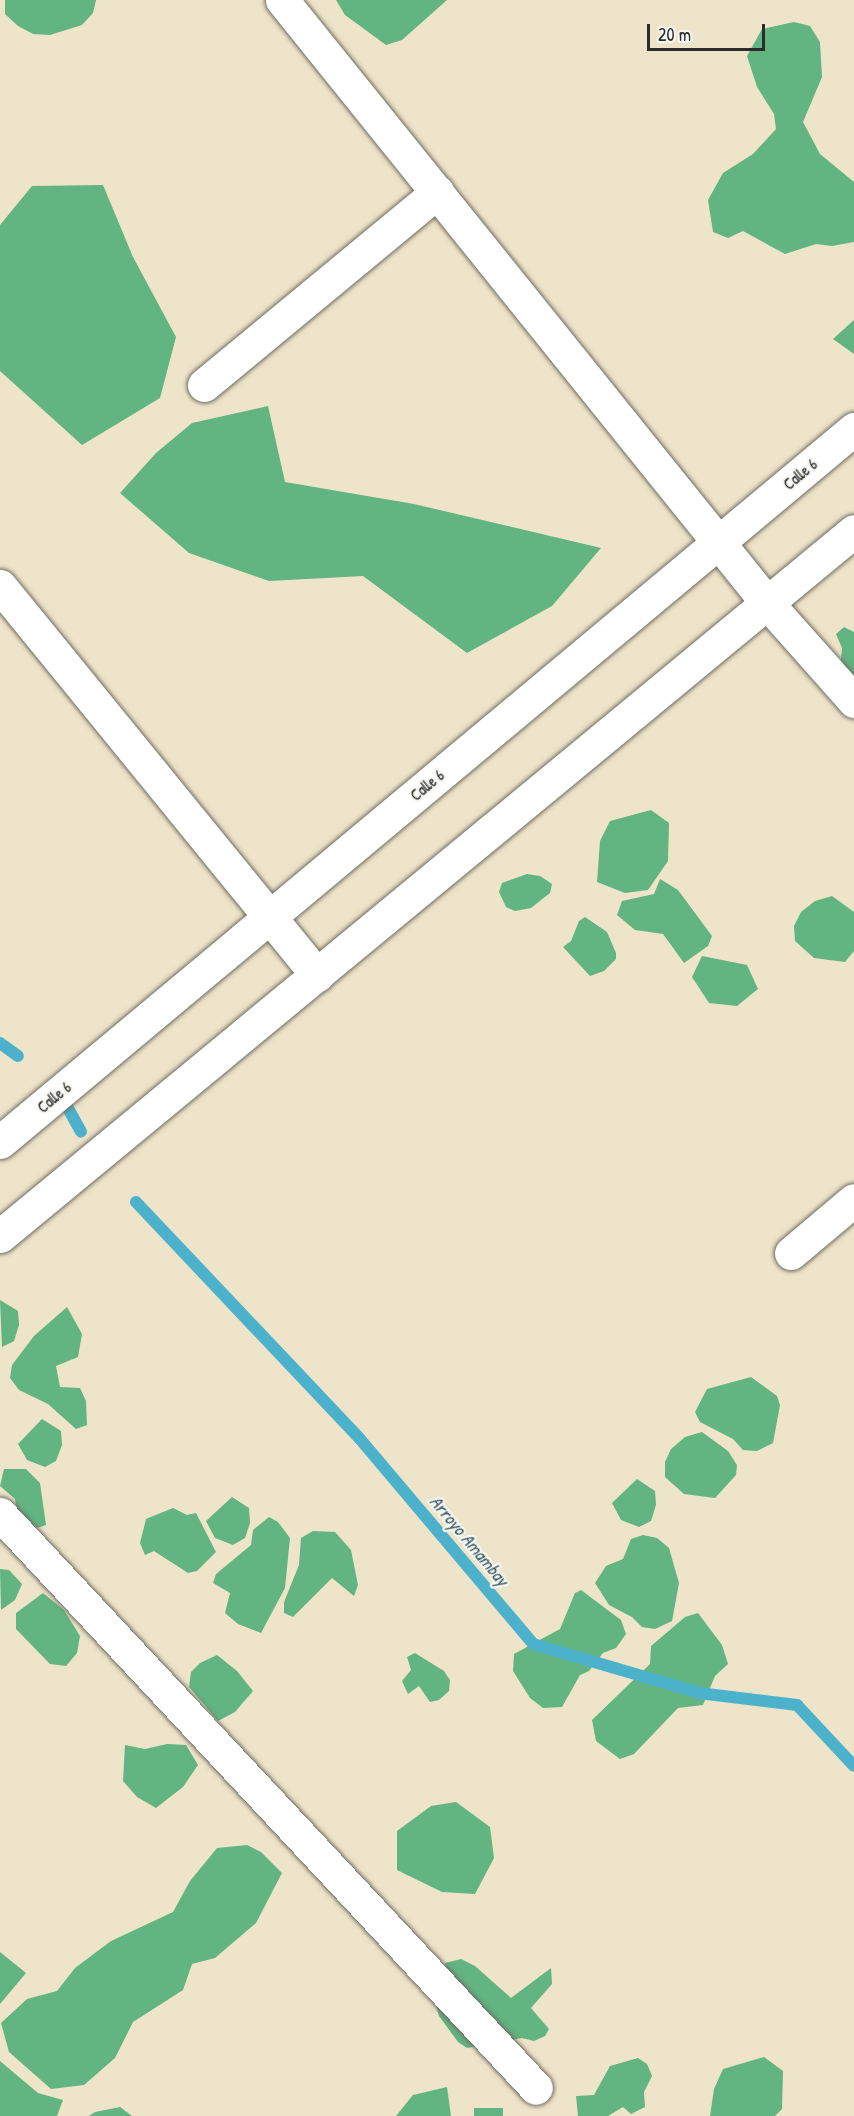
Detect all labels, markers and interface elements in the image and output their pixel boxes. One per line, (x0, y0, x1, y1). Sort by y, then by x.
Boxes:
scale bar (650, 12, 768, 50)
text: 20 m (658, 22, 691, 47)
street label: Calle 6 (779, 454, 821, 494)
street label: Calle 6 (406, 765, 448, 805)
street label: Calle 6 (33, 1077, 75, 1117)
water label: Arroyo Amambay (425, 1491, 513, 1591)

